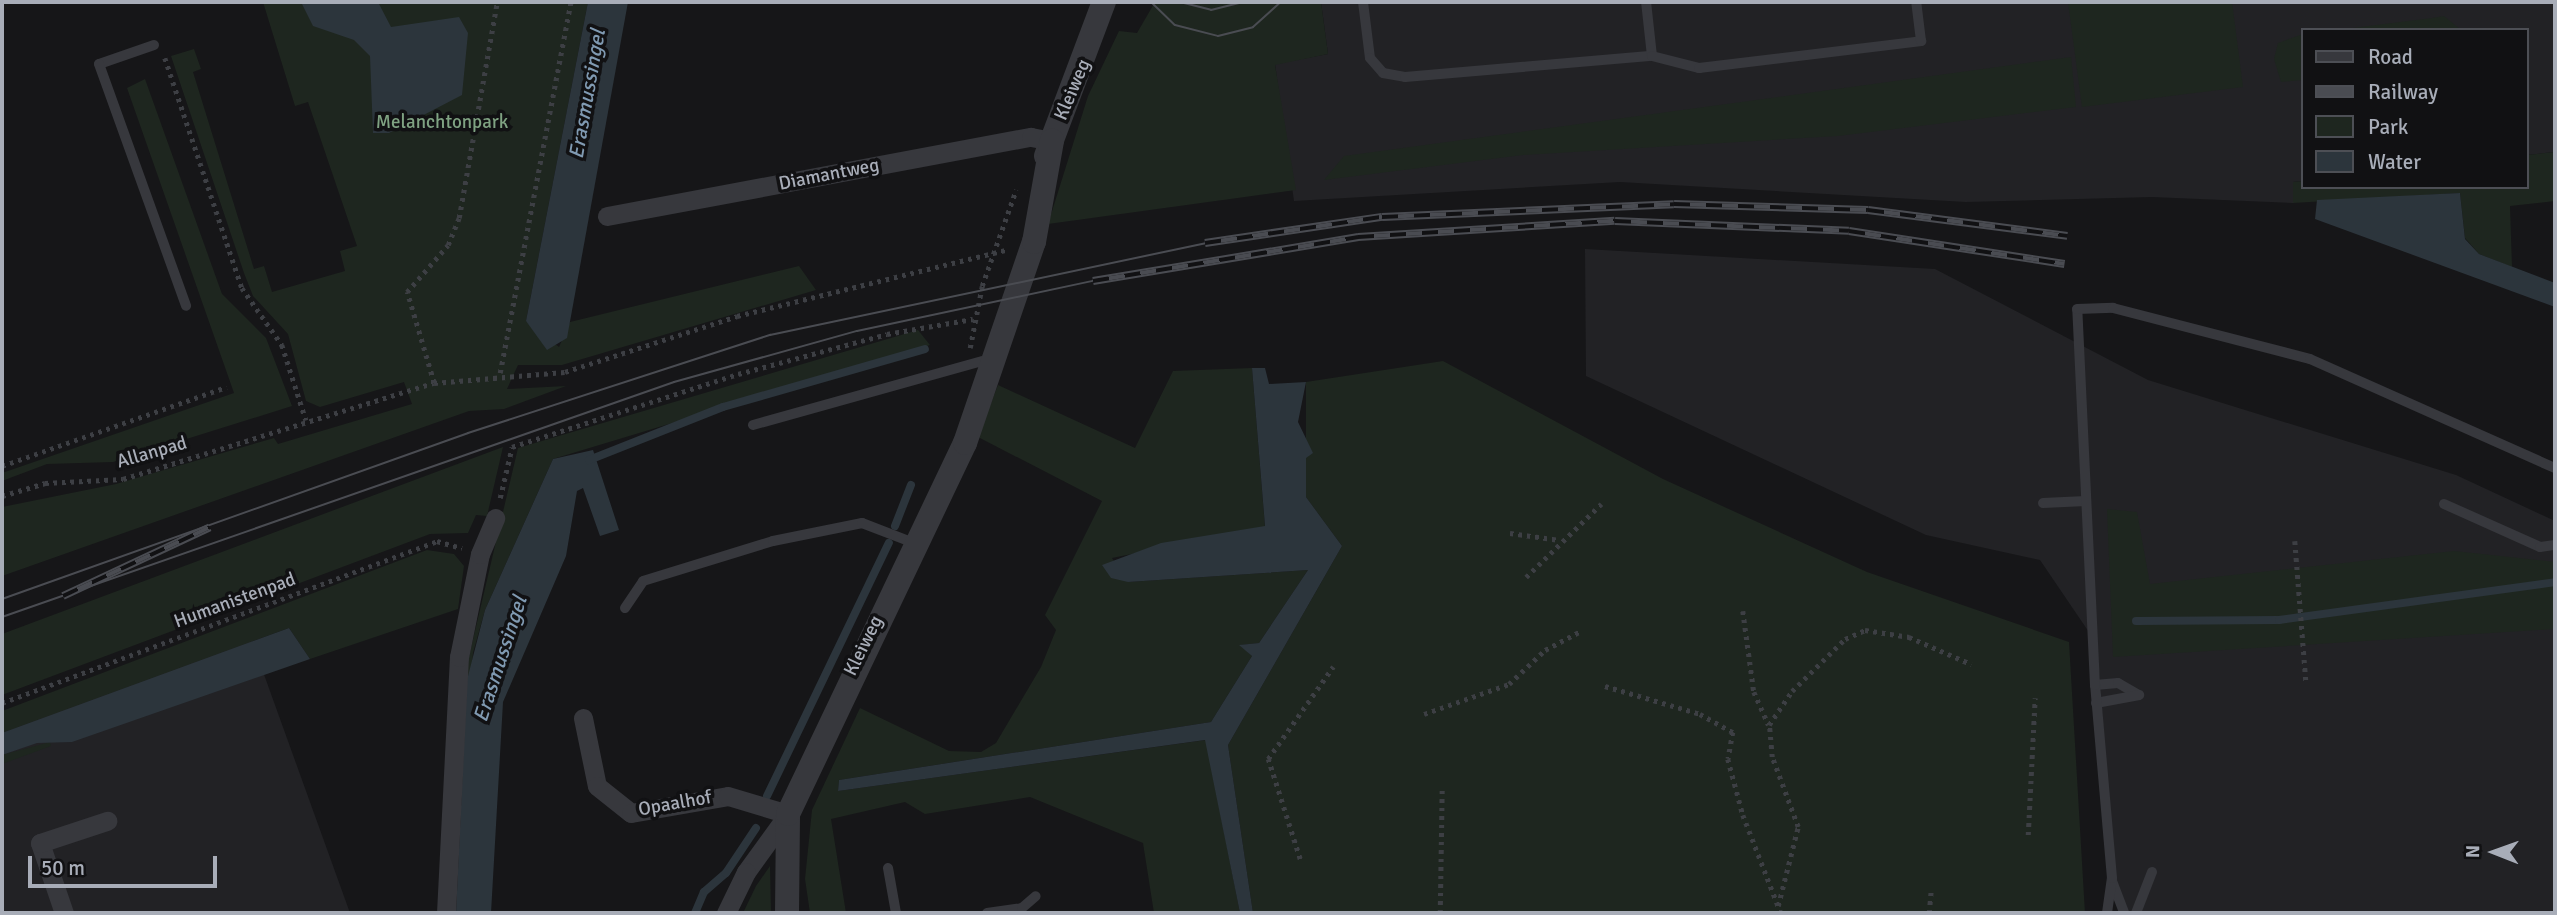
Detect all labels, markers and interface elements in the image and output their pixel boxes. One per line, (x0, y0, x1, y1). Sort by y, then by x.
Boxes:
water label: Erasmussingel (563, 27, 611, 161)
legend (2302, 28, 2529, 189)
text: Road (2368, 44, 2413, 70)
street label: Kleiweg (1050, 56, 1096, 124)
text: Railway (2368, 79, 2438, 105)
park label: Melanchtonpark (376, 112, 508, 134)
text: Park (2368, 114, 2408, 140)
text: Water (2368, 149, 2421, 175)
street label: Diamantweg (777, 154, 881, 196)
street label: Allanpad (114, 432, 190, 474)
street label: Humanistenpad (171, 568, 299, 634)
water label: Erasmussingel (468, 593, 532, 725)
street label: Kleiweg (840, 612, 888, 680)
street label: Opaalhof (637, 786, 713, 822)
north arrow (2459, 817, 2529, 887)
scale bar (32, 842, 220, 886)
text: N (2461, 845, 2485, 858)
text: 50 m (41, 855, 85, 881)

